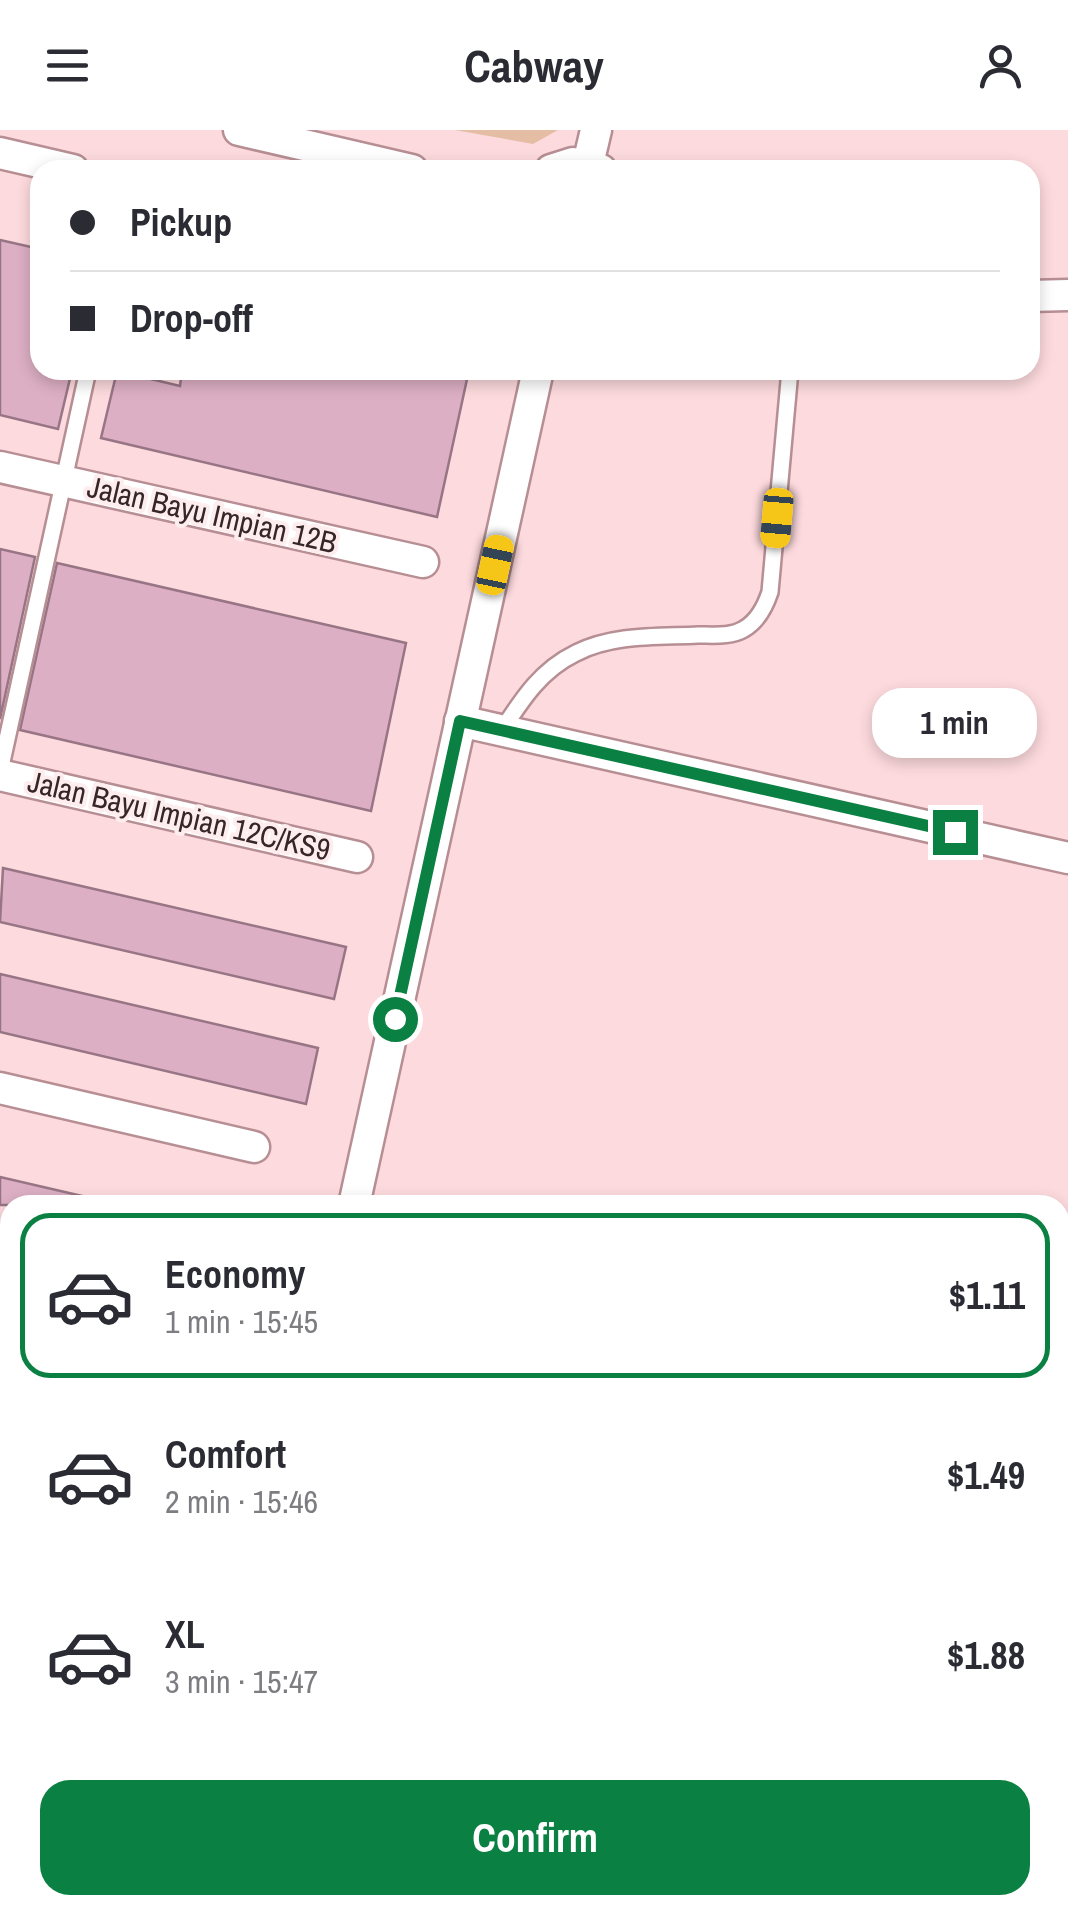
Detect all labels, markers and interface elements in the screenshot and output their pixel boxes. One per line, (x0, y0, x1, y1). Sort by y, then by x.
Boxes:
text: Cabway (464, 35, 604, 96)
icon: menu (40, 38, 95, 93)
icon: person (973, 38, 1028, 93)
text: Pickup (130, 197, 232, 248)
text: Drop-off (130, 293, 253, 344)
street label: Jalan Bayu Impian 12B (84, 466, 341, 562)
car (759, 487, 795, 549)
car (474, 533, 516, 597)
callout: 1 min (872, 687, 1038, 757)
text: 1 min (920, 701, 989, 744)
street label: Jalan Bayu Impian 12C/KS9 (24, 761, 334, 869)
route end (933, 810, 978, 855)
route start (373, 997, 418, 1042)
text: Economy (165, 1249, 305, 1300)
icon: car (45, 1251, 135, 1341)
text: $1.11 (949, 1270, 1025, 1321)
text: 1 min · 15:45 (165, 1300, 318, 1343)
text: Comfort (165, 1429, 286, 1480)
icon: car (45, 1431, 135, 1521)
text: $1.49 (947, 1450, 1025, 1501)
text: 2 min · 15:46 (165, 1480, 318, 1523)
text: XL (165, 1609, 205, 1660)
icon: car (45, 1611, 135, 1701)
text: $1.88 (947, 1630, 1025, 1681)
text: 3 min · 15:47 (165, 1660, 318, 1703)
button: Confirm (40, 1780, 1030, 1895)

